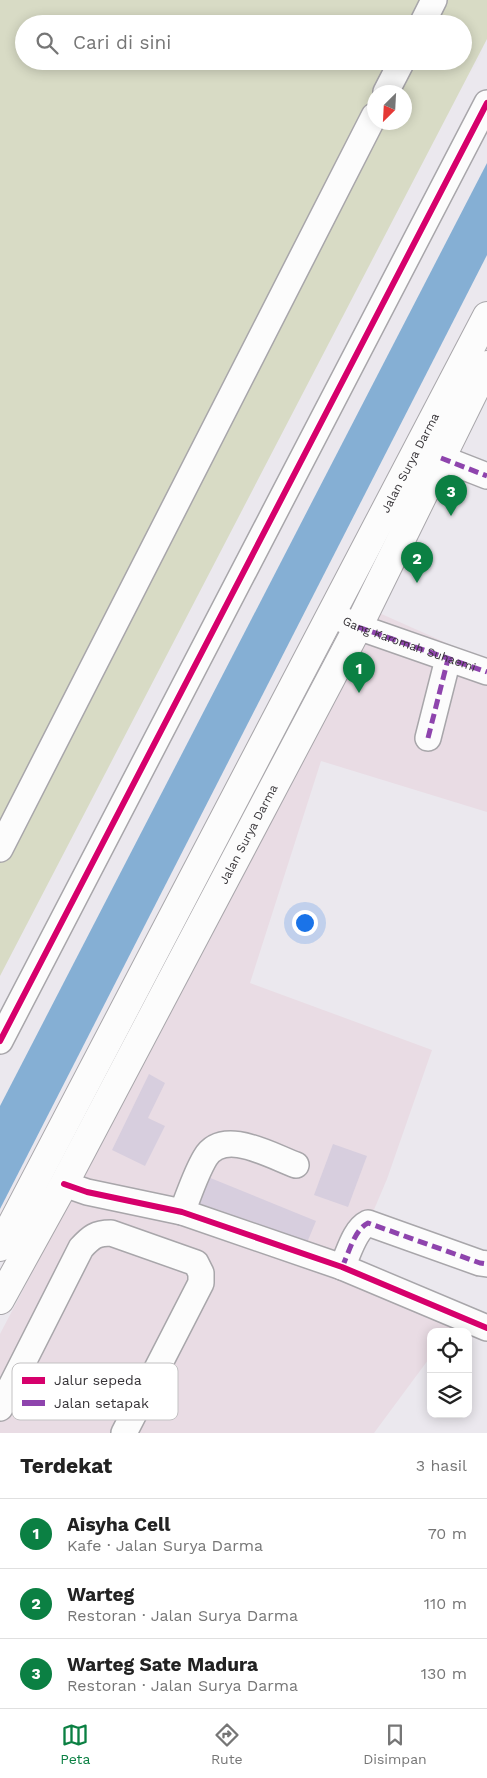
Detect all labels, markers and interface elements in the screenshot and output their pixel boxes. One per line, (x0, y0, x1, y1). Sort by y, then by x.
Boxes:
search box (15, 15, 472, 70)
icon: search (33, 29, 61, 57)
text: Cari di sini (73, 31, 171, 54)
north arrow (367, 85, 412, 130)
street label: Jalan Surya Darma (378, 410, 442, 515)
pin: 3 (435, 475, 467, 516)
pin: 2 (401, 542, 433, 583)
street label: Gang Karomah Suhaemi (340, 614, 478, 675)
pin: 1 (343, 652, 375, 693)
street label: Jalan Surya Darma (217, 782, 281, 886)
your location (292, 910, 318, 936)
map controls (427, 1328, 472, 1418)
button: locate (427, 1328, 472, 1373)
legend (12, 1363, 178, 1420)
text: Jalur sepeda (54, 1372, 142, 1388)
button: layers (427, 1373, 472, 1418)
text: Jalan setapak (54, 1395, 149, 1411)
text: Terdekat (20, 1453, 112, 1478)
text: 3 hasil (416, 1456, 467, 1475)
text: Aisyha Cell (67, 1513, 170, 1536)
text: 1 (33, 1524, 39, 1543)
text: 70 m (428, 1524, 467, 1543)
text: Kafe · Jalan Surya Darma (67, 1536, 263, 1555)
text: Warteg (67, 1583, 134, 1606)
text: 2 (31, 1594, 41, 1613)
text: 110 m (424, 1594, 467, 1613)
text: Restoran · Jalan Surya Darma (67, 1606, 298, 1625)
text: Warteg Sate Madura (67, 1653, 258, 1676)
text: 3 (31, 1664, 41, 1683)
text: 130 m (421, 1664, 467, 1683)
text: Restoran · Jalan Surya Darma (67, 1676, 298, 1695)
tab: Peta (60, 1721, 90, 1767)
tab: Rute (211, 1721, 243, 1767)
tab: Disimpan (363, 1721, 427, 1767)

